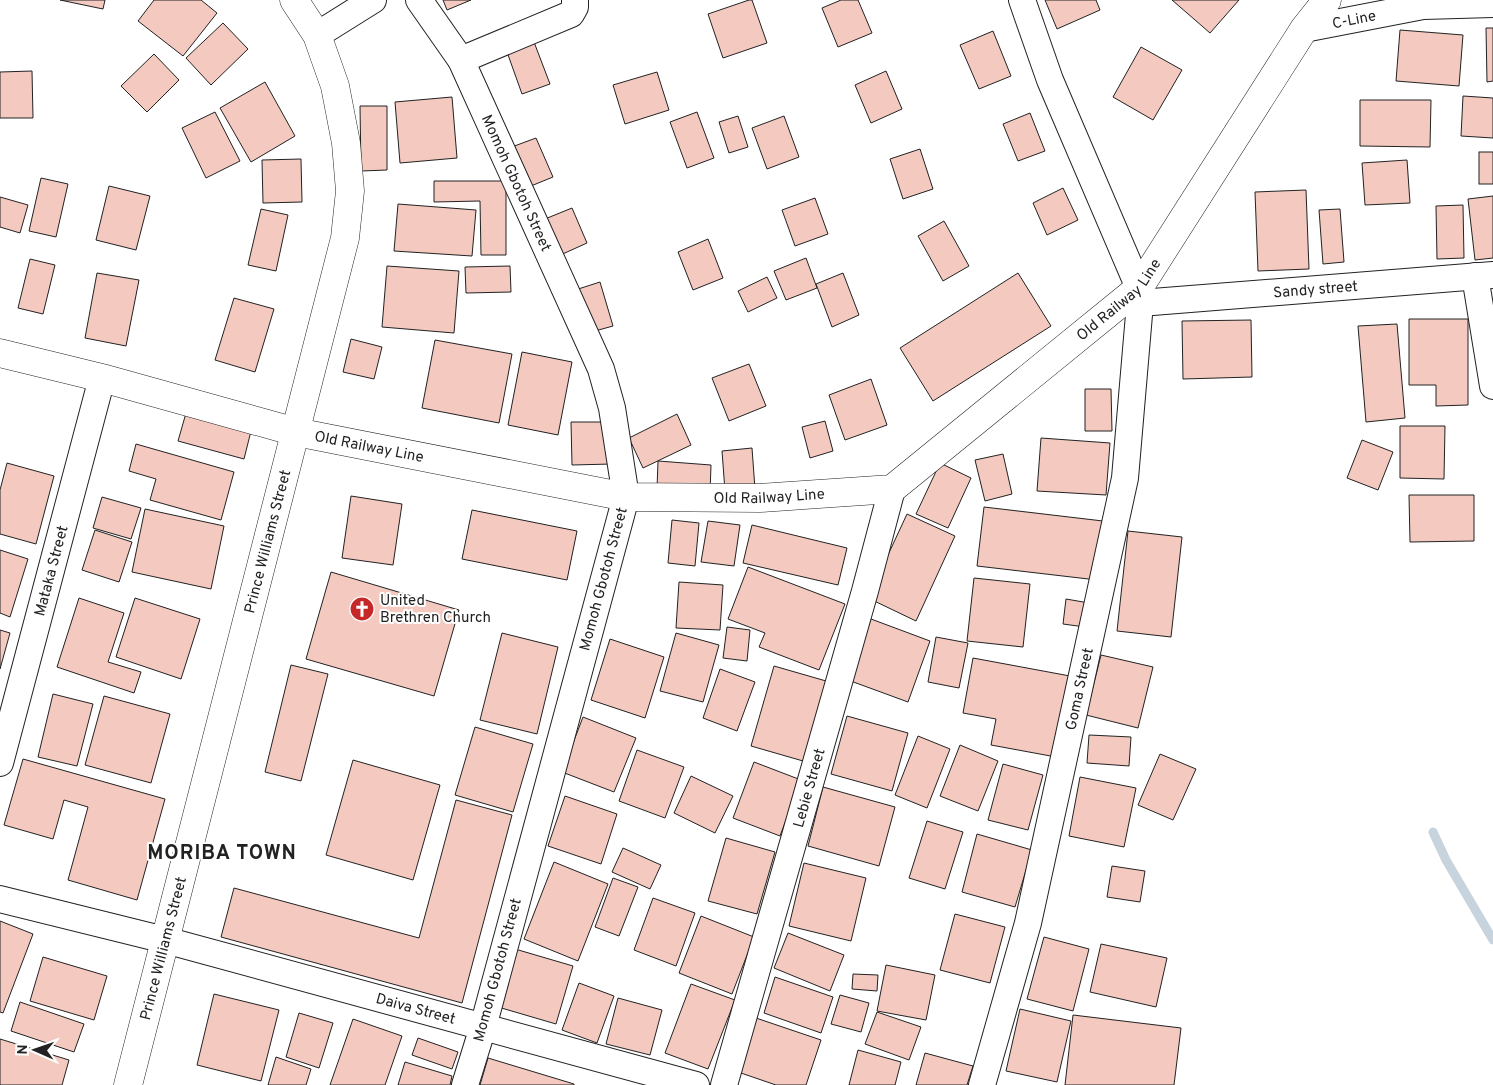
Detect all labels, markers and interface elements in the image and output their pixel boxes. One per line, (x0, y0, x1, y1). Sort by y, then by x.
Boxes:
street label: C-Line (1331, 7, 1378, 34)
street label: Momoh Gbotoh Street (476, 112, 555, 255)
street label: Old Railway Line (1073, 256, 1166, 346)
street label: Sandy street (1272, 278, 1359, 303)
street label: Old Railway Line (313, 428, 425, 468)
street label: Prince Williams Street (241, 468, 296, 616)
street label: Old Railway Line (714, 486, 825, 509)
street label: Momoh Gbotoh Street (576, 505, 633, 653)
street label: Mataka Street (31, 524, 74, 618)
place label: United Brethren Church (380, 592, 491, 628)
church icon: United Brethren Church (349, 596, 375, 622)
street label: Goma Street (1062, 646, 1099, 732)
street label: Lebie Street (790, 746, 831, 830)
district label: MORIBA TOWN (147, 841, 297, 867)
street label: Prince Williams Street (137, 875, 192, 1023)
street label: Momoh Gbotoh Street (470, 896, 527, 1044)
street label: Daiva Street (373, 990, 457, 1030)
north arrow (10, 1025, 60, 1075)
text: N (15, 1044, 32, 1055)

